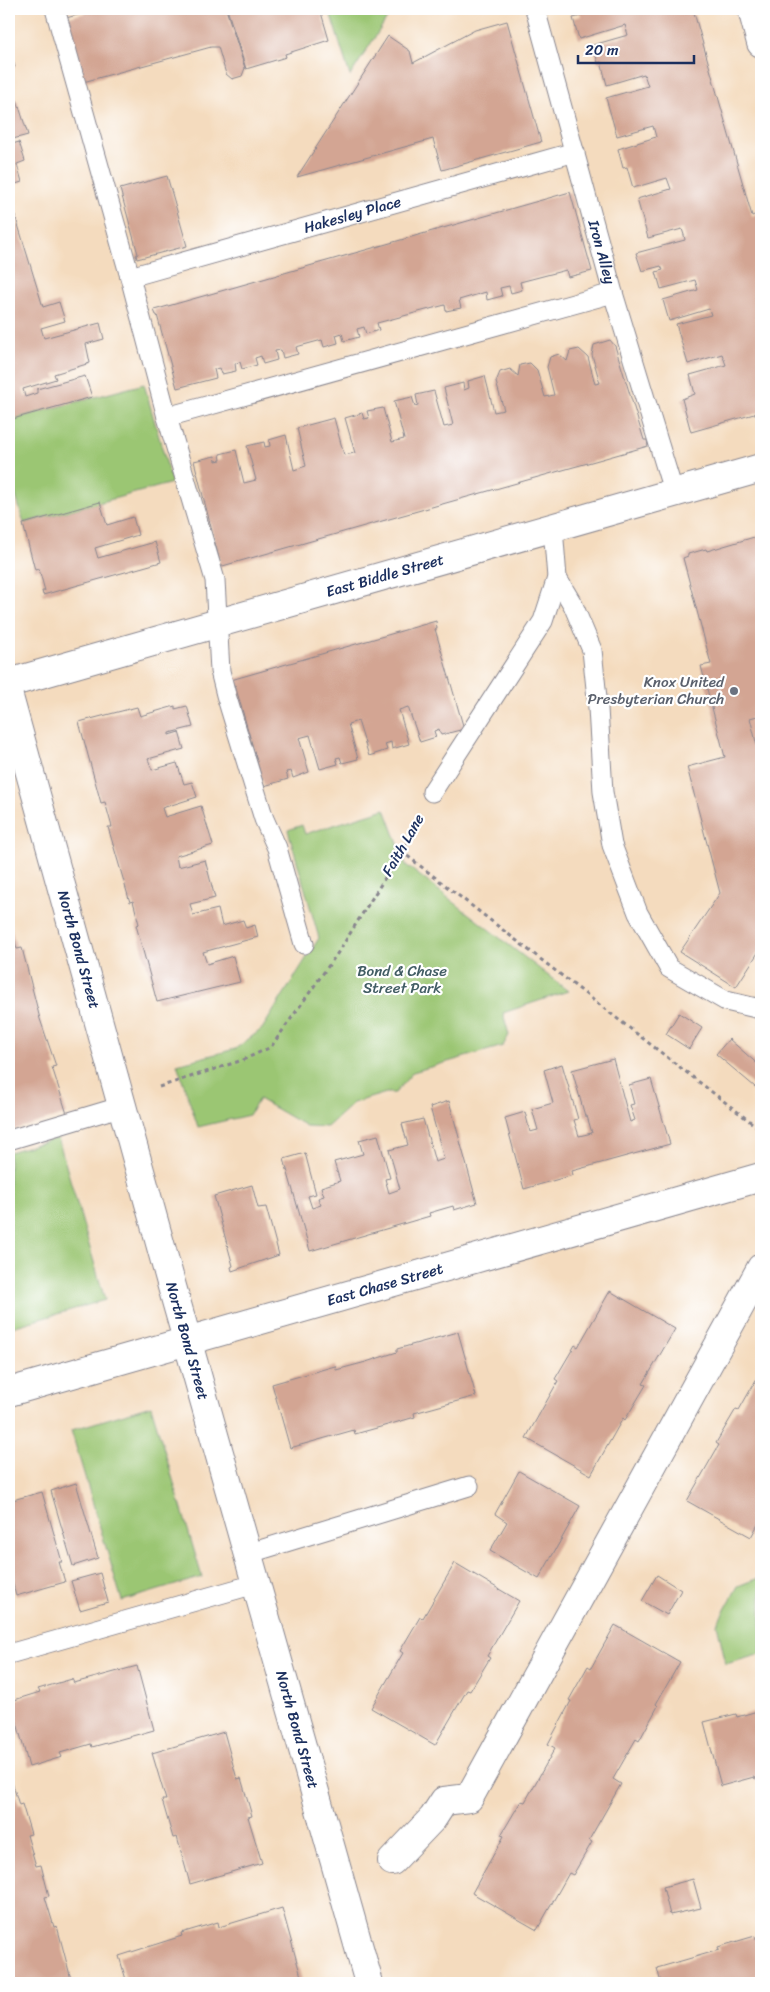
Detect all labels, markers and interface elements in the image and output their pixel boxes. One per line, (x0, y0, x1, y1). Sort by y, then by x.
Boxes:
scale bar (578, 32, 694, 64)
text: 20 m (585, 37, 619, 63)
street label: Hakesley Place (301, 188, 404, 241)
street label: Iron Alley (580, 216, 623, 287)
street label: East Biddle Street (323, 546, 447, 605)
place label: Knox United Presbyterian Church (588, 669, 725, 712)
marker: Knox United Presbyterian Church (728, 685, 740, 697)
street label: Faith Lane (375, 809, 432, 881)
street label: North Bond Street (50, 887, 108, 1012)
park label: Bond & Chase Street Park (357, 958, 447, 1001)
street label: East Chase Street (324, 1255, 447, 1314)
street label: North Bond Street (158, 1279, 217, 1403)
street label: North Bond Street (268, 1667, 327, 1792)

